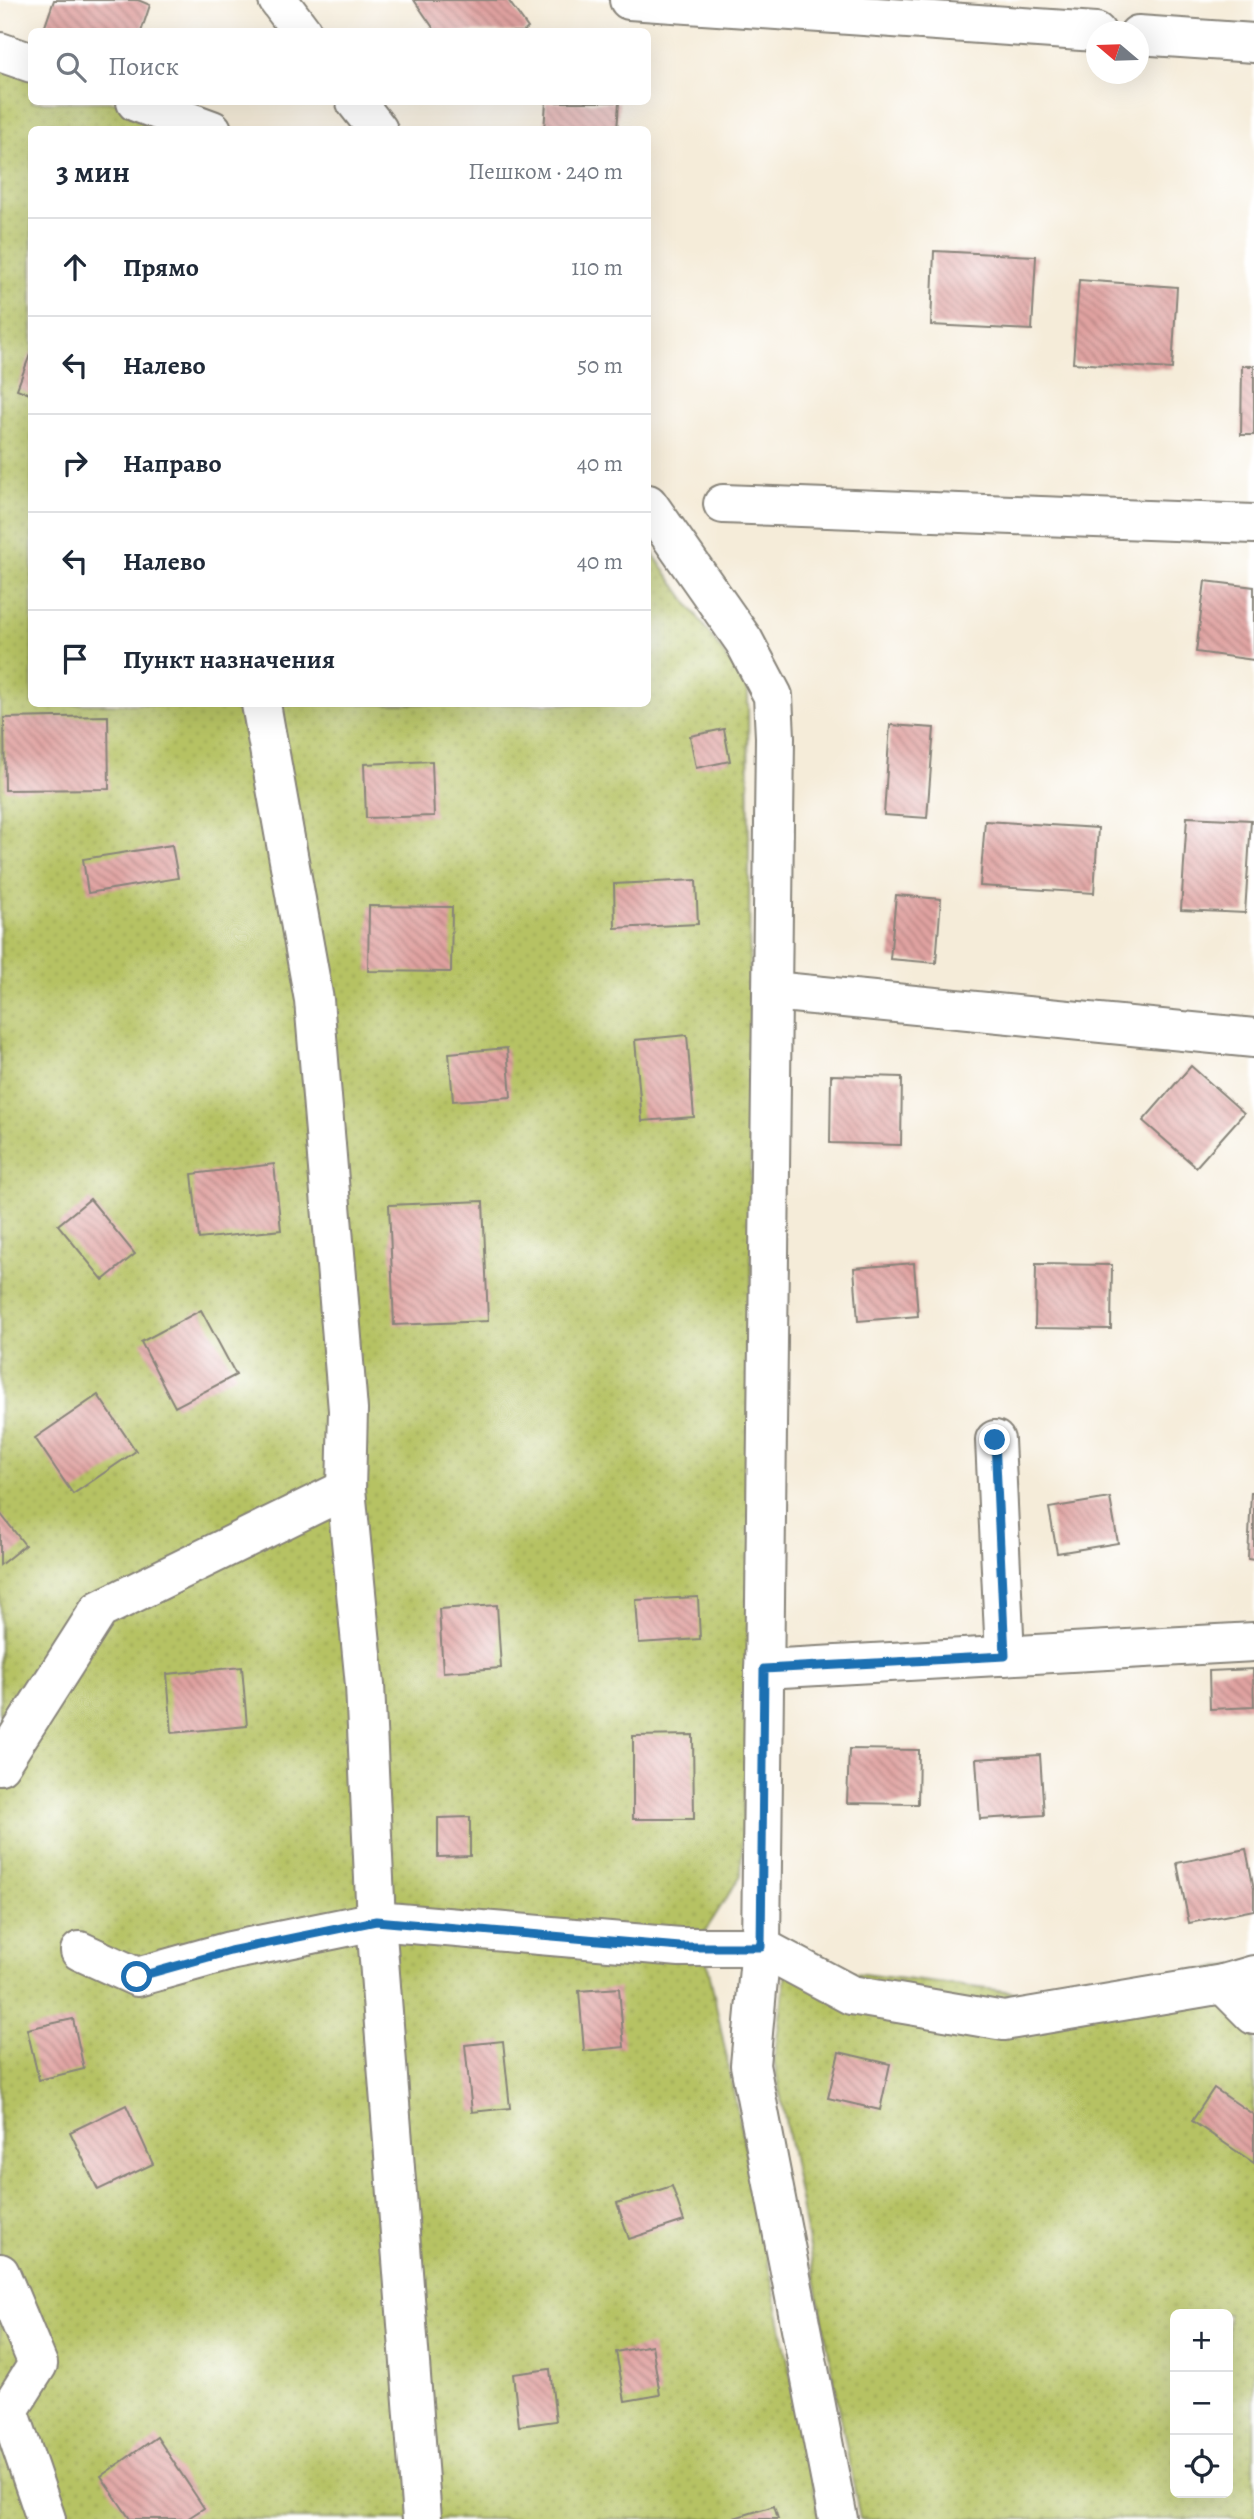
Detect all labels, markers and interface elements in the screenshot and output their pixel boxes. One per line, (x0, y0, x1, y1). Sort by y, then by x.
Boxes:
north arrow (1086, 21, 1149, 84)
search box (28, 28, 651, 105)
icon: search (52, 48, 90, 86)
text: Поиск (108, 49, 179, 84)
text: 3 мин (56, 152, 130, 192)
text: Пешком · 240 m (468, 156, 623, 187)
icon: ahead (56, 248, 94, 286)
text: Прямо (123, 250, 199, 285)
text: 110 m (571, 252, 623, 283)
icon: left (56, 346, 94, 384)
text: Налево (123, 348, 206, 383)
text: 50 m (577, 350, 623, 381)
icon: right (56, 444, 94, 482)
text: Направо (123, 446, 222, 481)
text: 40 m (577, 448, 623, 479)
icon: left (56, 542, 94, 580)
text: Налево (123, 544, 206, 579)
text: 40 m (577, 546, 623, 577)
icon: arrive (56, 640, 94, 678)
text: Пункт назначения (123, 642, 335, 677)
route end (979, 1424, 1010, 1455)
route start (121, 1961, 152, 1992)
map controls (1170, 2309, 1233, 2498)
button: + (1170, 2309, 1233, 2372)
button: − (1170, 2372, 1233, 2435)
button: locate (1170, 2435, 1233, 2498)

